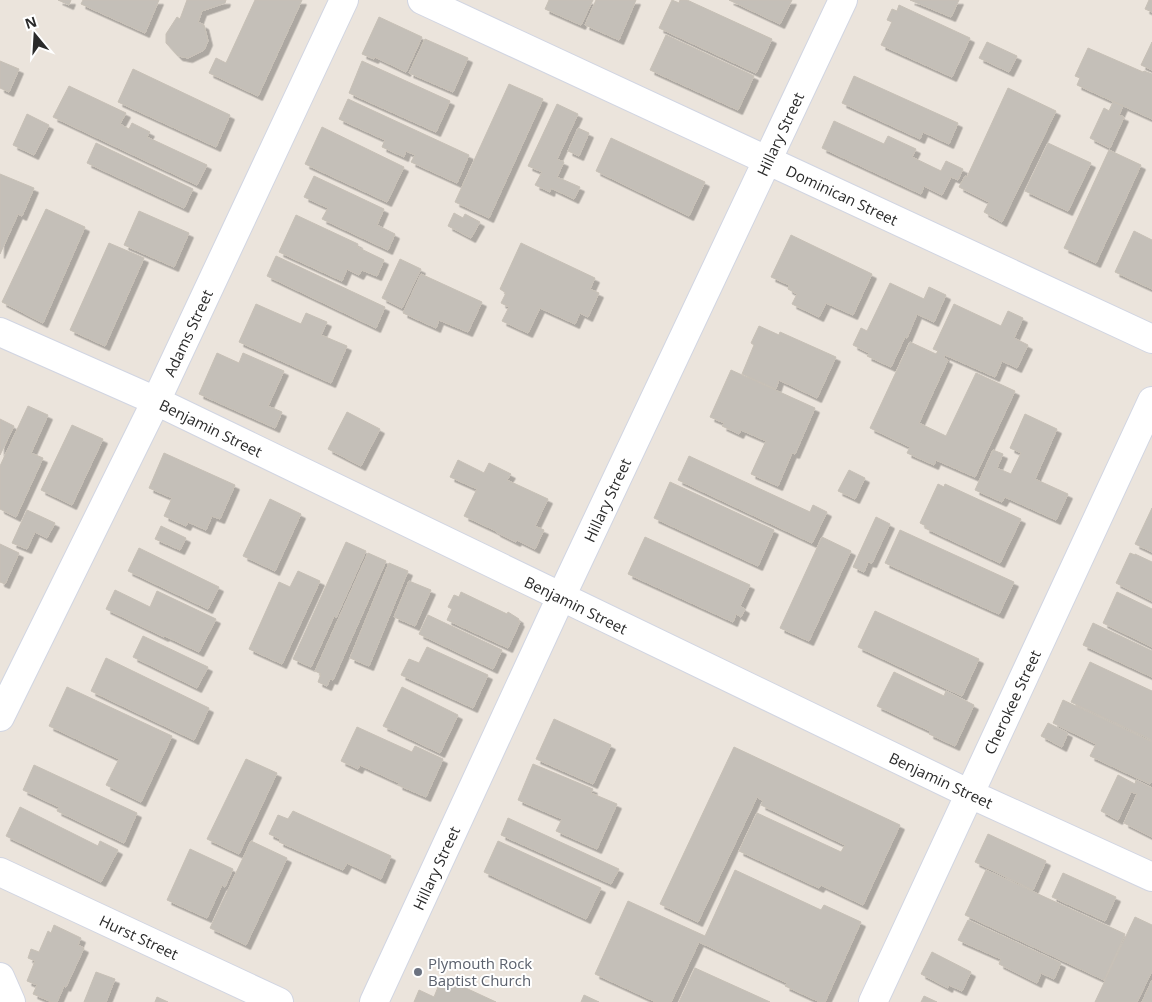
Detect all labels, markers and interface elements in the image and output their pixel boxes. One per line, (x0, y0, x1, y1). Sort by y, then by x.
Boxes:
north arrow (10, 10, 60, 60)
text: N (22, 11, 39, 33)
street label: Hillary Street (752, 89, 808, 179)
street label: Dominican Street (783, 160, 901, 230)
street label: Adams Street (159, 286, 217, 380)
street label: Benjamin Street (156, 394, 266, 462)
street label: Hillary Street (579, 455, 635, 545)
street label: Benjamin Street (521, 571, 631, 639)
street label: Cherokee Street (979, 647, 1045, 757)
street label: Benjamin Street (886, 747, 996, 813)
street label: Hillary Street (408, 823, 464, 913)
street label: Hurst Street (96, 910, 182, 964)
place label: Plymouth Rock Baptist Church (428, 953, 532, 990)
marker: Plymouth Rock Baptist Church (412, 966, 424, 978)

